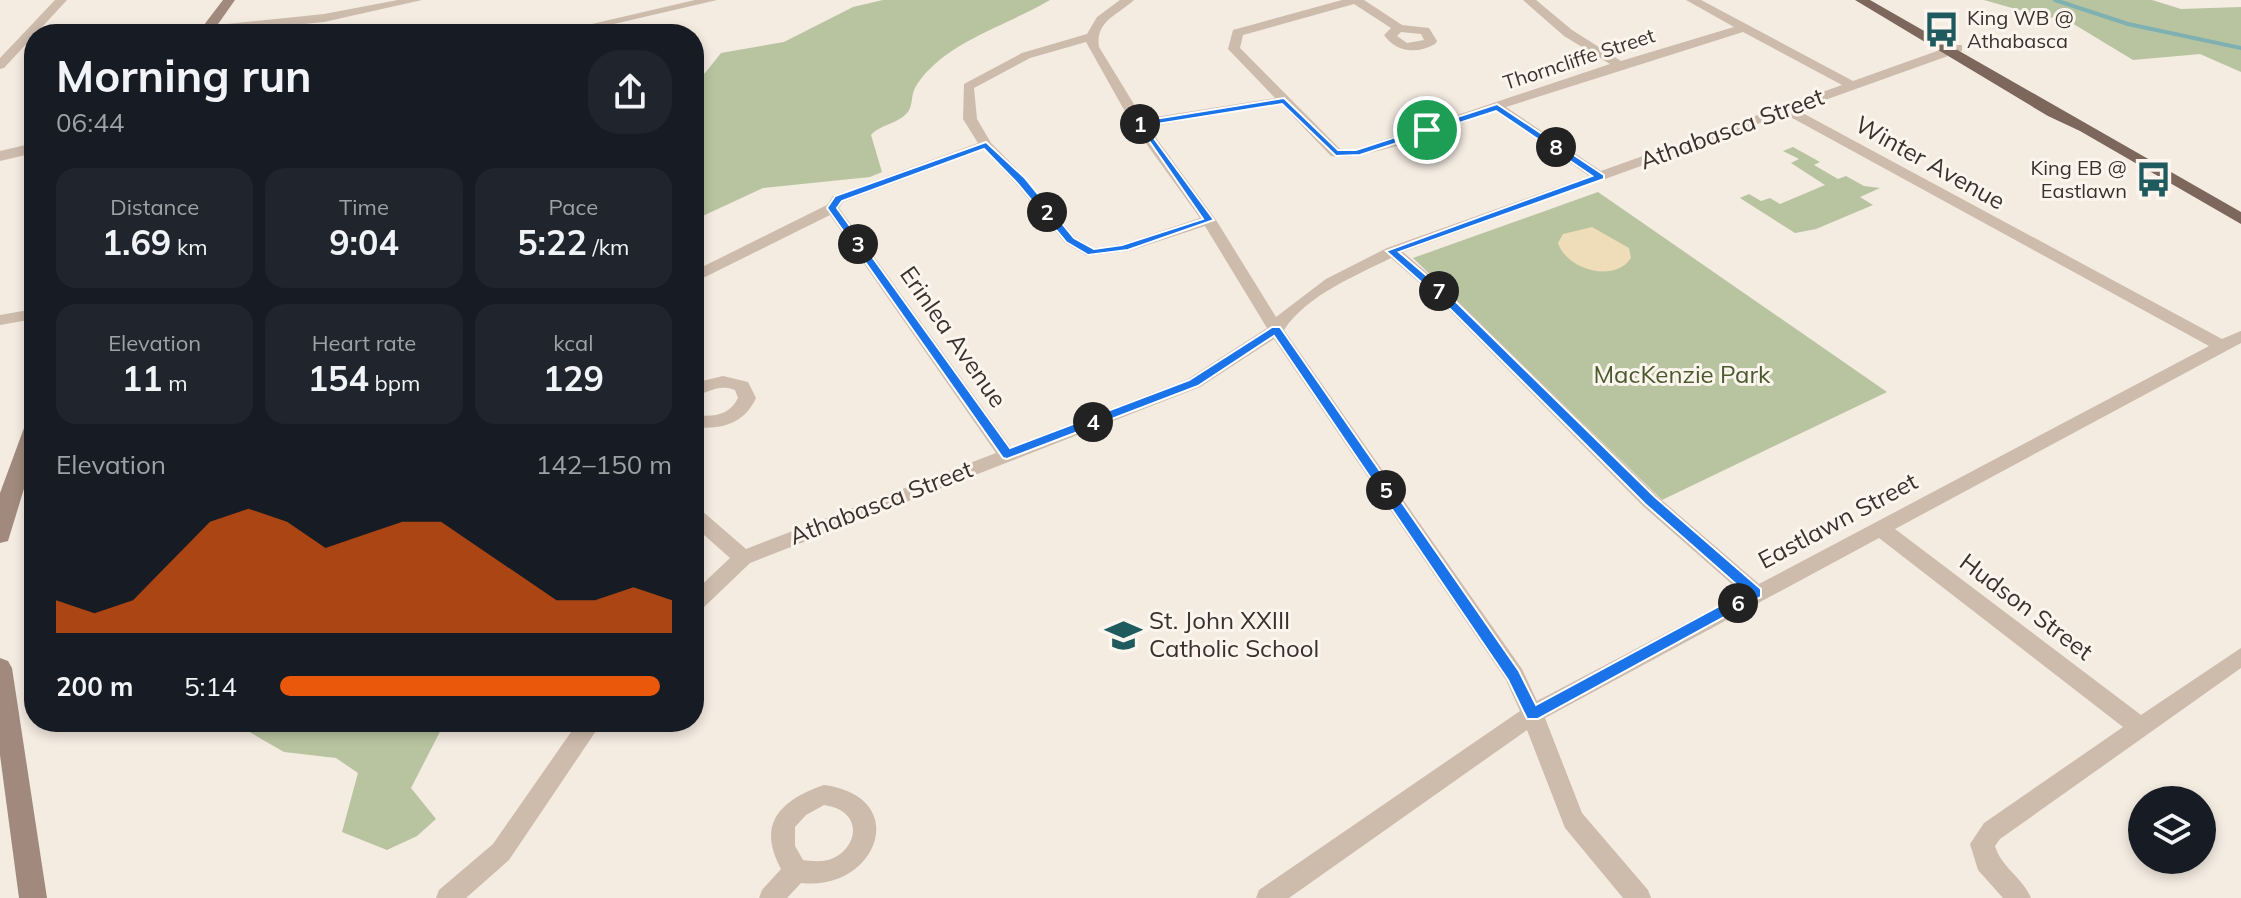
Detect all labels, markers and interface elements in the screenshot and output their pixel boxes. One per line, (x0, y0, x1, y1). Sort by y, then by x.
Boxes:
place label: King WB @ Athabasca (1967, 5, 2074, 53)
bus stop icon: King WB @ Athabasca (1922, 11, 1960, 49)
street label: Thorncliffe Street (1500, 22, 1658, 95)
text: Morning run (56, 48, 312, 103)
button: share (588, 50, 672, 134)
street label: Athabasca Street (1636, 81, 1828, 175)
pin (1393, 96, 1461, 164)
pin: 1 (1120, 104, 1160, 144)
text: 06:44 (56, 106, 124, 139)
icon: arrive (1405, 108, 1449, 152)
street label: Winter Avenue (1850, 109, 2011, 216)
text: 1 (1133, 110, 1147, 138)
pin: 8 (1536, 127, 1576, 167)
text: 8 (1549, 133, 1563, 161)
place label: King EB @ Eastlawn (2031, 155, 2127, 203)
bus stop icon: King EB @ Eastlawn (2134, 161, 2172, 199)
pin: 2 (1027, 192, 1067, 232)
text: Distance (110, 193, 199, 221)
text: Time (339, 193, 389, 221)
text: Pace (549, 193, 598, 221)
text: 2 (1040, 198, 1054, 226)
text: 1.69 (102, 221, 171, 264)
text: 9:04 (329, 221, 399, 264)
text: 5:22 (517, 221, 587, 264)
pin: 3 (838, 224, 878, 264)
text: 3 (851, 230, 865, 258)
text: km (171, 233, 208, 261)
text: /km (587, 233, 629, 261)
street label: Erinlea Avenue (894, 260, 1014, 413)
pin: 7 (1419, 271, 1459, 311)
text: 7 (1432, 277, 1446, 305)
text: Elevation (108, 329, 201, 357)
text: Heart rate (312, 329, 416, 357)
text: kcal (553, 329, 593, 357)
text: 11 (122, 357, 163, 400)
text: 154 (308, 357, 369, 400)
text: 129 (543, 357, 604, 400)
park label: MacKenzie Park (1594, 359, 1771, 389)
text: m (163, 369, 188, 397)
text: bpm (369, 369, 420, 397)
pin: 4 (1073, 402, 1113, 442)
text: 4 (1086, 408, 1100, 436)
text: Elevation (56, 448, 166, 481)
text: 142–150 m (536, 448, 672, 481)
street label: Athabasca Street (785, 453, 976, 551)
street label: Eastlawn Street (1753, 466, 1922, 575)
pin: 5 (1366, 470, 1406, 510)
text: 5 (1379, 476, 1393, 504)
street label: Hudson Street (1954, 546, 2099, 666)
pin: 6 (1718, 583, 1758, 623)
text: 6 (1731, 589, 1745, 617)
place label: St. John XXIII Catholic School (1149, 605, 1319, 663)
school or university icon: St. John XXIII Catholic School (1104, 616, 1142, 654)
text: 200 m (56, 670, 133, 703)
text: 5:14 (184, 670, 237, 703)
map controls (2128, 786, 2216, 874)
button: layers (2128, 786, 2216, 874)

